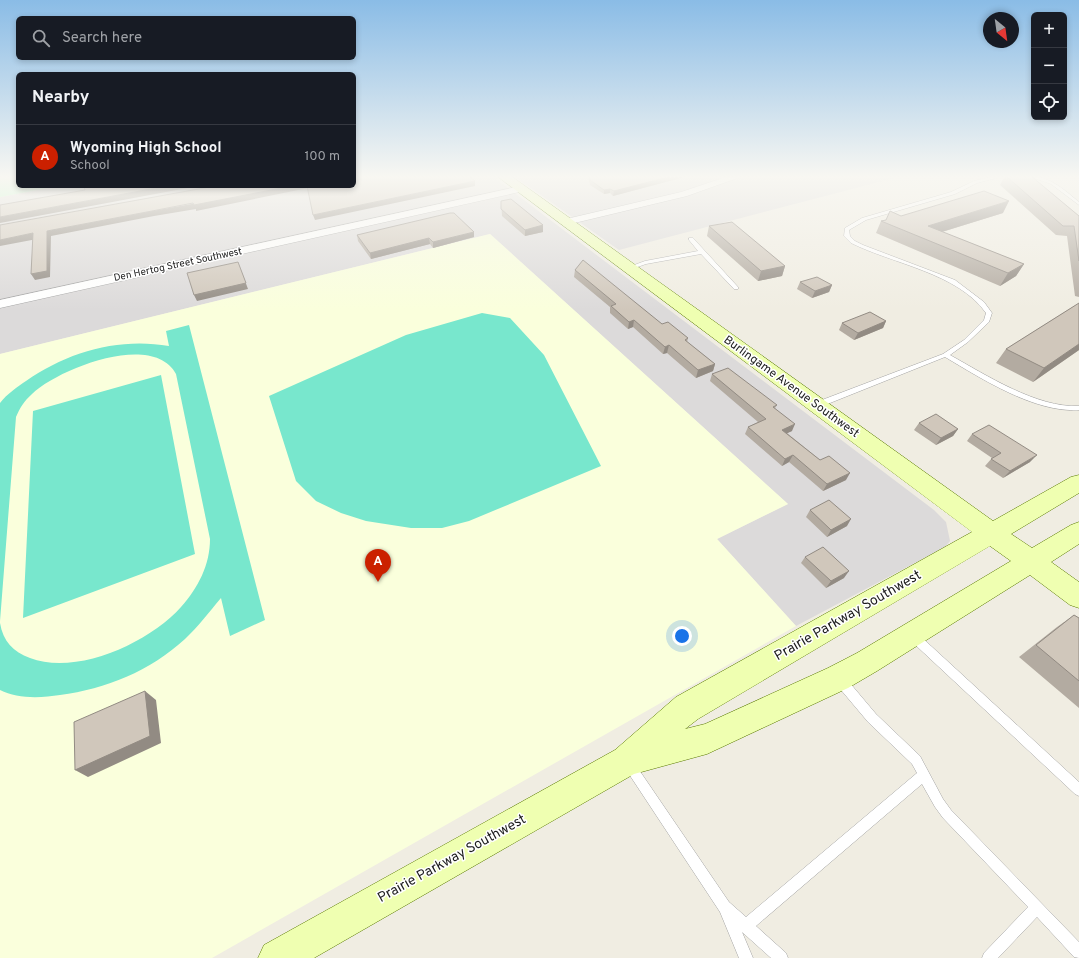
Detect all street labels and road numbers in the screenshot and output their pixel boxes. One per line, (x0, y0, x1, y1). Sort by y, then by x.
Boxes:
street label: Den Hertog Street Southwest (113, 245, 244, 285)
street label: Burlingame Avenue Southwest (720, 332, 862, 442)
street label: Prairie Parkway Southwest (772, 567, 924, 665)
street label: Prairie Parkway Southwest (375, 811, 529, 907)

